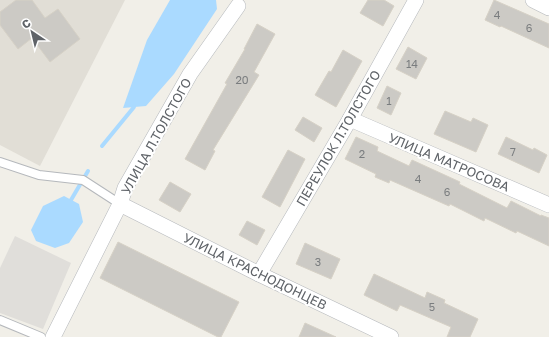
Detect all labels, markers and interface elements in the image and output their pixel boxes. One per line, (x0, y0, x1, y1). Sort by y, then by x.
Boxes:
house number: 4 (494, 8, 501, 21)
north arrow (12, 12, 52, 52)
text: С (19, 16, 33, 31)
house number: 6 (526, 21, 533, 34)
house number: 14 (406, 57, 418, 70)
street label: ПЕРЕУЛОК Л.ТОЛСТОГО (292, 67, 384, 209)
house number: 20 (235, 73, 249, 86)
street label: УЛИЦА Л.ТОЛСТОГО (117, 75, 195, 197)
house number: 1 (386, 94, 392, 107)
street label: УЛИЦА МАТРОСОВА (386, 129, 512, 195)
house number: 7 (510, 145, 516, 158)
house number: 2 (359, 147, 365, 160)
house number: 4 (415, 172, 422, 185)
house number: 6 (444, 185, 451, 198)
street label: УЛИЦА КРАСНОДОНЦЕВ (181, 229, 330, 313)
house number: 3 (315, 255, 321, 268)
house number: 5 (429, 300, 435, 313)

